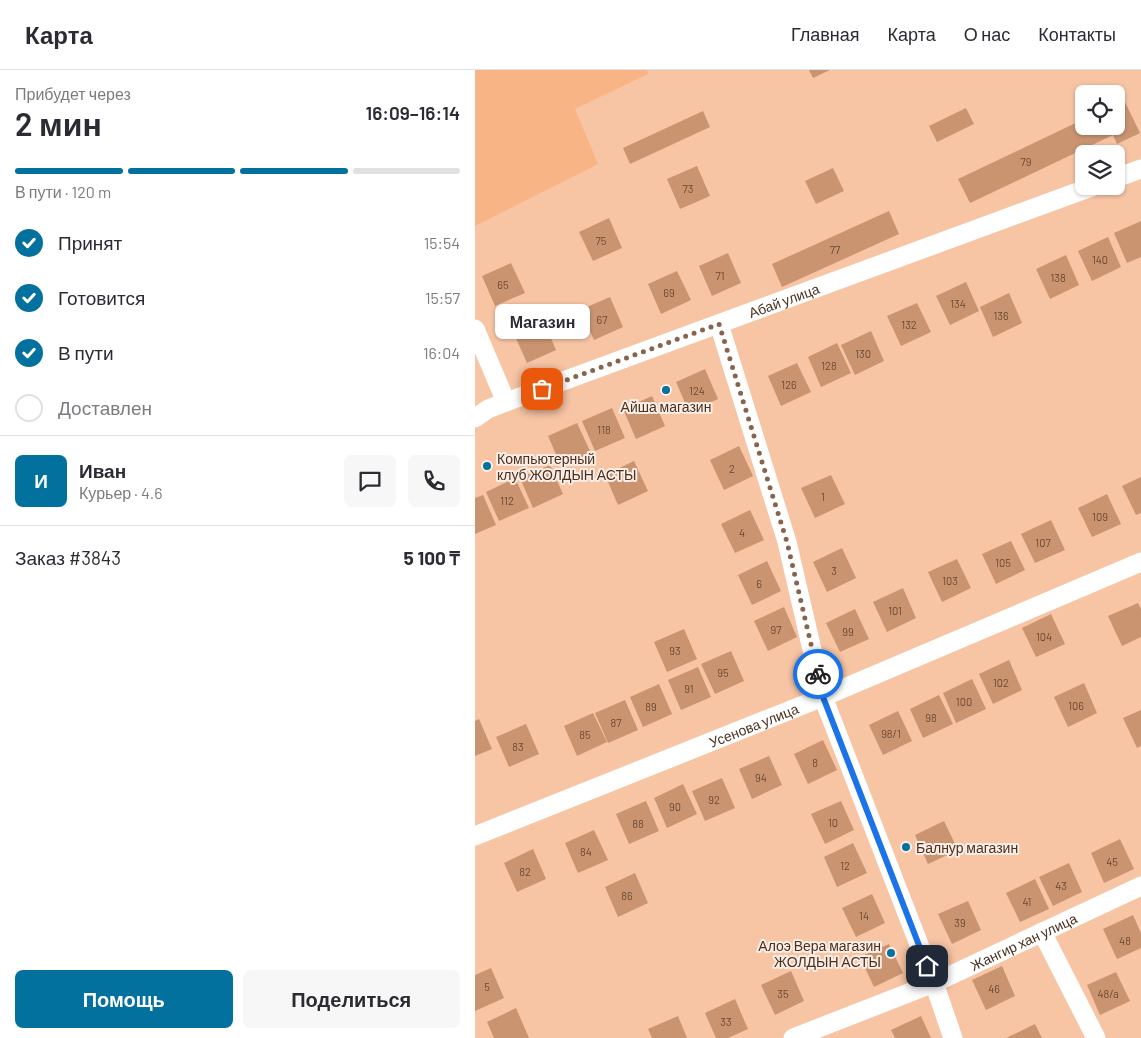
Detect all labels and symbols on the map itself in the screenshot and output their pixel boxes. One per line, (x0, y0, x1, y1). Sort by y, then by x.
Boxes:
house number: 79 (1021, 155, 1032, 168)
house number: 73 (683, 182, 693, 195)
house number: 75 (596, 234, 607, 247)
house number: 77 (830, 243, 840, 256)
house number: 140 (1092, 253, 1108, 266)
house number: 71 (715, 269, 725, 282)
house number: 138 (1050, 271, 1066, 284)
house number: 65 (497, 278, 509, 291)
street label: Абай улица (746, 279, 822, 321)
house number: 69 (663, 286, 675, 299)
house number: 134 (950, 297, 966, 310)
callout: Магазин (495, 304, 589, 339)
house number: 136 (993, 309, 1009, 322)
house number: 67 (597, 313, 607, 326)
house number: 132 (901, 318, 917, 331)
house number: 130 (855, 347, 871, 360)
house number: 128 (821, 359, 837, 372)
pin (521, 368, 563, 410)
house number: 126 (781, 378, 797, 391)
marker: Айша магазин (660, 384, 672, 396)
house number: 124 (689, 384, 705, 397)
place label: Айша магазин (621, 398, 711, 415)
house number: 118 (597, 423, 611, 436)
place label: Компьютерный клуб ЖОЛДЫН АСТЫ (497, 450, 636, 483)
marker: Компьютерный клуб ЖОЛДЫН АСТЫ (481, 460, 493, 472)
house number: 2 (729, 462, 735, 475)
house number: 1 (821, 490, 825, 503)
house number: 112 (500, 494, 514, 507)
house number: 109 (1092, 510, 1108, 523)
house number: 4 (739, 526, 745, 539)
house number: 107 (1035, 536, 1051, 549)
house number: 105 (995, 556, 1011, 569)
house number: 3 (831, 564, 837, 577)
house number: 103 (942, 574, 958, 587)
house number: 6 (756, 577, 762, 590)
house number: 101 (888, 604, 902, 617)
house number: 97 (771, 623, 781, 636)
house number: 99 (842, 625, 854, 638)
house number: 104 (1036, 630, 1052, 643)
house number: 93 (669, 644, 681, 657)
courier (793, 649, 843, 699)
house number: 95 (717, 666, 729, 679)
house number: 102 (993, 676, 1009, 689)
house number: 91 (684, 682, 694, 695)
house number: 100 (956, 695, 972, 708)
street label: Усенова улица (706, 699, 801, 750)
house number: 106 (1068, 699, 1084, 712)
house number: 89 (645, 700, 657, 713)
house number: 98 (925, 711, 937, 724)
house number: 87 (611, 716, 621, 729)
house number: 98/1 (881, 727, 901, 740)
house number: 85 (579, 728, 591, 741)
house number: 83 (512, 740, 524, 753)
house number: 8 (812, 756, 818, 769)
house number: 94 (755, 771, 767, 784)
house number: 92 (708, 793, 720, 806)
house number: 90 (669, 800, 681, 813)
house number: 10 (828, 816, 838, 829)
house number: 88 (632, 817, 644, 830)
place label: Балнур магазин (916, 839, 1018, 856)
marker: Балнур магазин (900, 841, 912, 853)
house number: 84 (580, 845, 592, 858)
house number: 45 (1106, 855, 1118, 868)
house number: 12 (840, 859, 850, 872)
house number: 82 (519, 865, 531, 878)
house number: 43 (1055, 879, 1067, 892)
house number: 86 (621, 889, 633, 902)
house number: 41 (1023, 895, 1031, 908)
house number: 14 (859, 909, 869, 922)
street label: Жангир хан улица (967, 909, 1080, 973)
house number: 39 (954, 916, 966, 929)
house number: 48 (1119, 934, 1131, 947)
place label: Алоэ Вера магазин ЖОЛДЫН АСТЫ (758, 937, 881, 970)
pin (906, 945, 948, 987)
marker: Алоэ Вера магазин ЖОЛДЫН АСТЫ (885, 947, 897, 959)
house number: 5 (484, 980, 490, 993)
house number: 46 (988, 982, 1000, 995)
house number: 35 (777, 987, 789, 1000)
house number: 48/a (1098, 987, 1119, 1000)
house number: 33 (720, 1015, 732, 1028)

